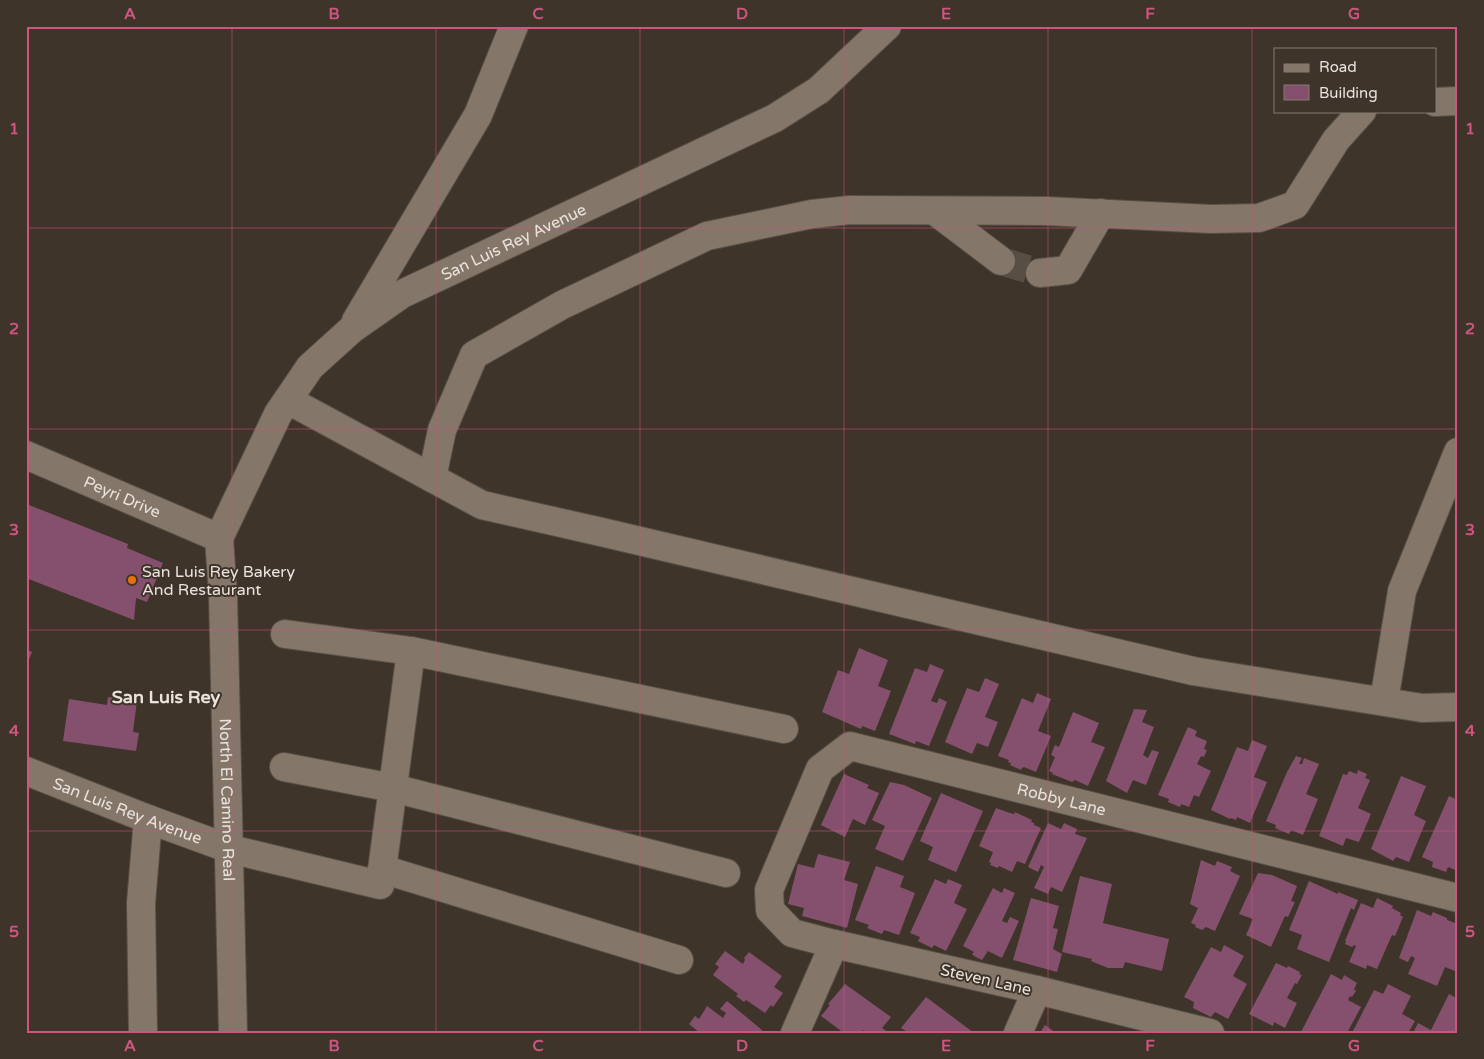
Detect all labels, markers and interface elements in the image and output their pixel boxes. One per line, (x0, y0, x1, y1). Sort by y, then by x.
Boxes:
text: A (124, 4, 136, 24)
text: B (328, 4, 340, 24)
text: C (532, 4, 544, 24)
text: D (736, 4, 748, 24)
text: E (941, 4, 951, 24)
text: F (1145, 4, 1155, 24)
text: G (1348, 4, 1360, 24)
legend (1274, 48, 1436, 112)
text: Road (1319, 58, 1357, 76)
text: Building (1319, 84, 1378, 102)
text: 1 (9, 119, 19, 139)
text: 1 (1465, 119, 1475, 139)
street label: San Luis Rey Avenue (438, 200, 590, 285)
text: 2 (9, 319, 19, 339)
text: 2 (1465, 319, 1475, 339)
street label: Peyri Drive (81, 472, 164, 523)
text: 3 (9, 520, 19, 540)
text: 3 (1465, 520, 1475, 540)
place label: San Luis Rey Bakery And Restaurant (142, 562, 295, 600)
marker: San Luis Rey Bakery And Restaurant (126, 574, 138, 586)
district label: San Luis Rey (112, 686, 221, 708)
street label: North El Camino Real (215, 718, 239, 881)
text: 4 (9, 721, 19, 741)
text: 4 (1465, 721, 1475, 741)
street label: San Luis Rey Avenue (50, 774, 205, 849)
street label: Robby Lane (1015, 779, 1108, 821)
text: 5 (9, 922, 19, 942)
text: 5 (1465, 922, 1475, 942)
street label: Steven Lane (938, 960, 1033, 1000)
text: A (124, 1036, 136, 1056)
text: B (328, 1036, 340, 1056)
text: C (532, 1036, 544, 1056)
text: D (736, 1036, 748, 1056)
text: E (941, 1036, 951, 1056)
text: F (1145, 1036, 1155, 1056)
text: G (1348, 1036, 1360, 1056)

